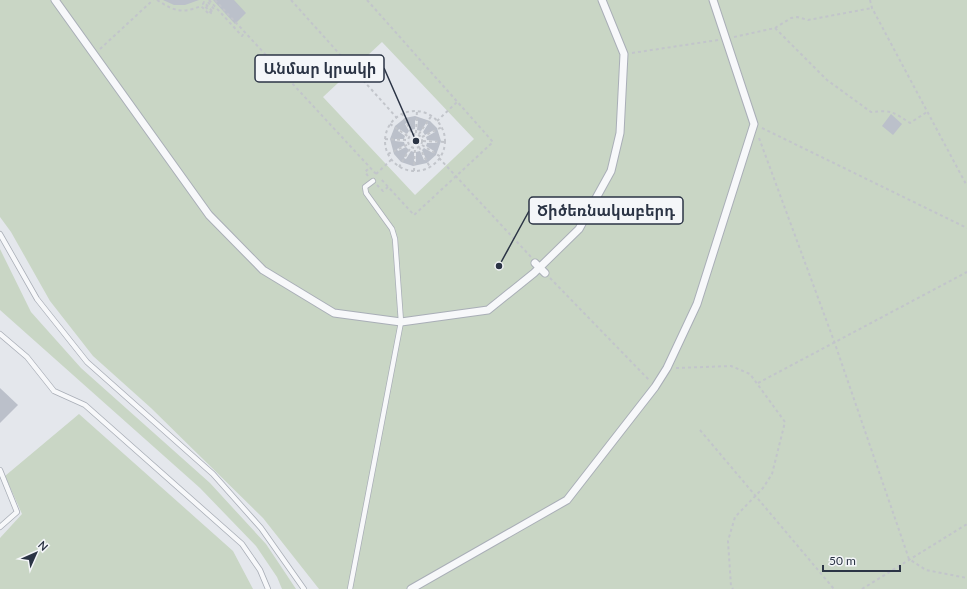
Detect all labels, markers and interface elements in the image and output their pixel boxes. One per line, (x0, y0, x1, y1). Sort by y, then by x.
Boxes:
callout: Անմար կրակի (255, 55, 384, 82)
text: Անմար կրակի (264, 59, 376, 78)
callout: Ծիծեռնակաբերդ (529, 197, 683, 224)
text: Ծիծեռնակաբերդ (537, 201, 675, 220)
north arrow (16, 533, 56, 573)
text: N (36, 538, 51, 553)
scale bar (823, 547, 900, 573)
text: 50 m (829, 553, 856, 568)

